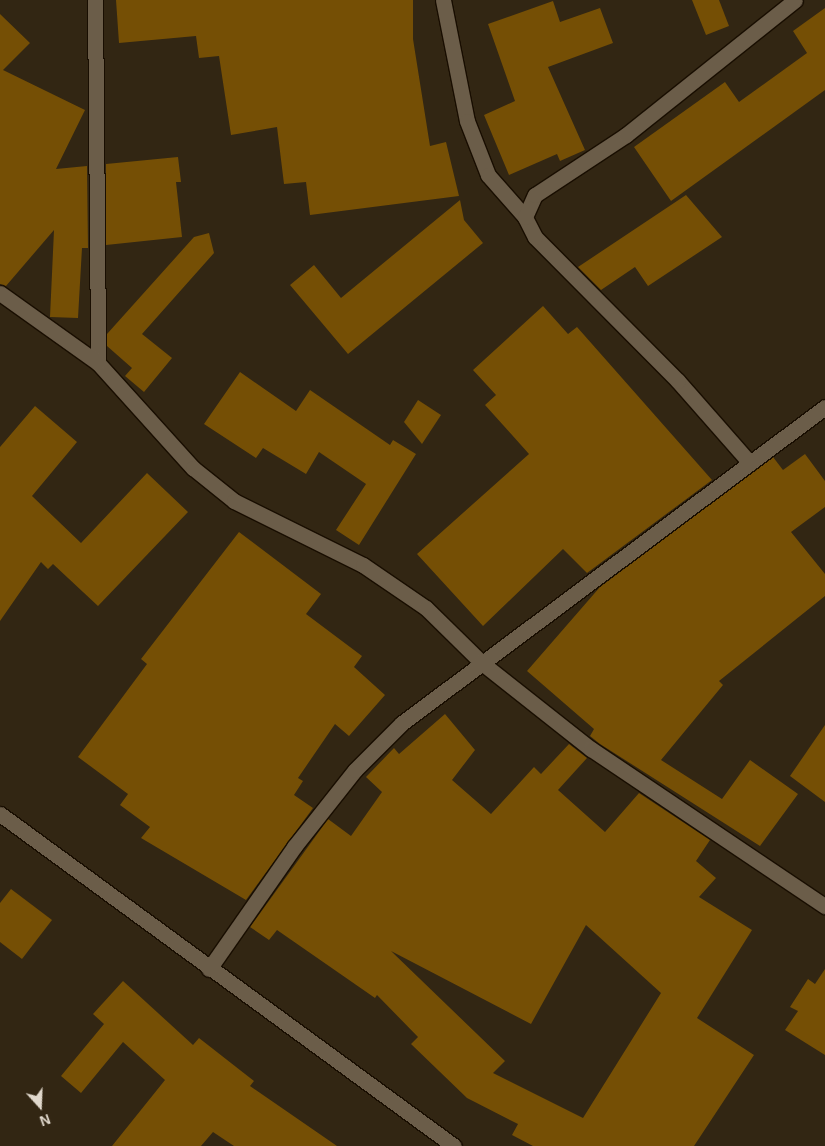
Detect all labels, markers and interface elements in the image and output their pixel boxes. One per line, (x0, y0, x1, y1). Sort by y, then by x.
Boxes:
north arrow (15, 1081, 65, 1131)
text: N (38, 1111, 53, 1129)

